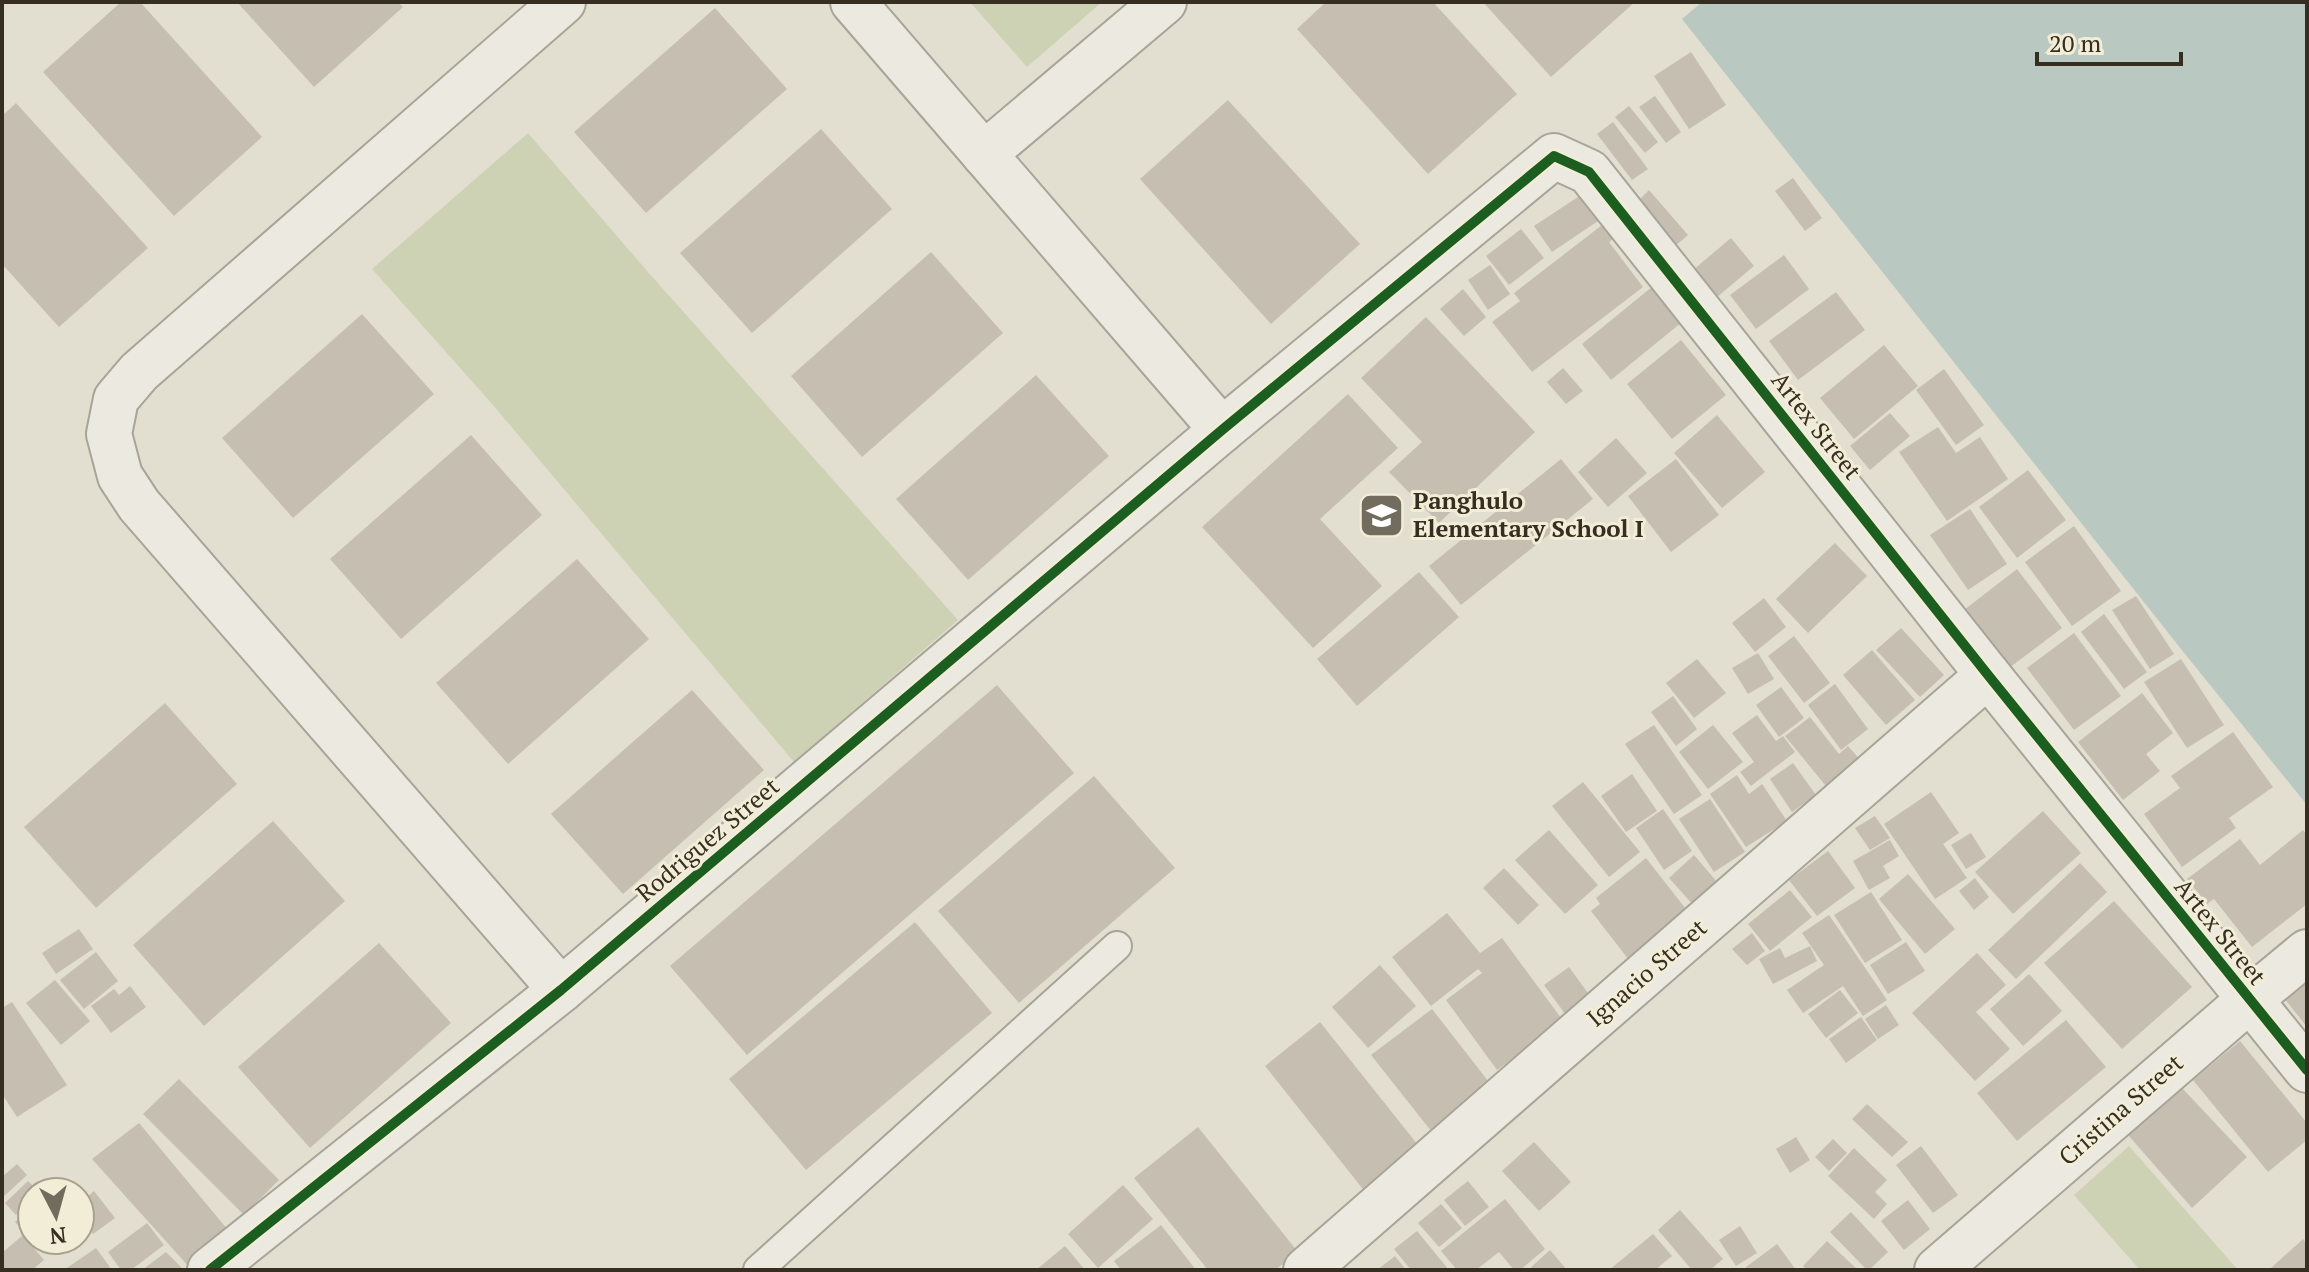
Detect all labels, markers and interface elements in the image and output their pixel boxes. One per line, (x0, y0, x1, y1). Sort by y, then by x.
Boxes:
scale bar (2037, 16, 2181, 66)
text: 20 m (2049, 27, 2101, 59)
street label: Artex Street (1765, 365, 1869, 486)
place label: Panghulo Elementary School I (1413, 484, 1644, 544)
school or university icon: Panghulo Elementary School I (1358, 491, 1406, 539)
street label: Rodriguez Street (629, 770, 786, 909)
street label: Artex Street (2168, 871, 2274, 991)
street label: Ignacio Street (1580, 911, 1713, 1033)
street label: Cristina Street (2051, 1046, 2189, 1172)
north arrow (16, 1176, 96, 1256)
text: N (48, 1221, 68, 1252)

